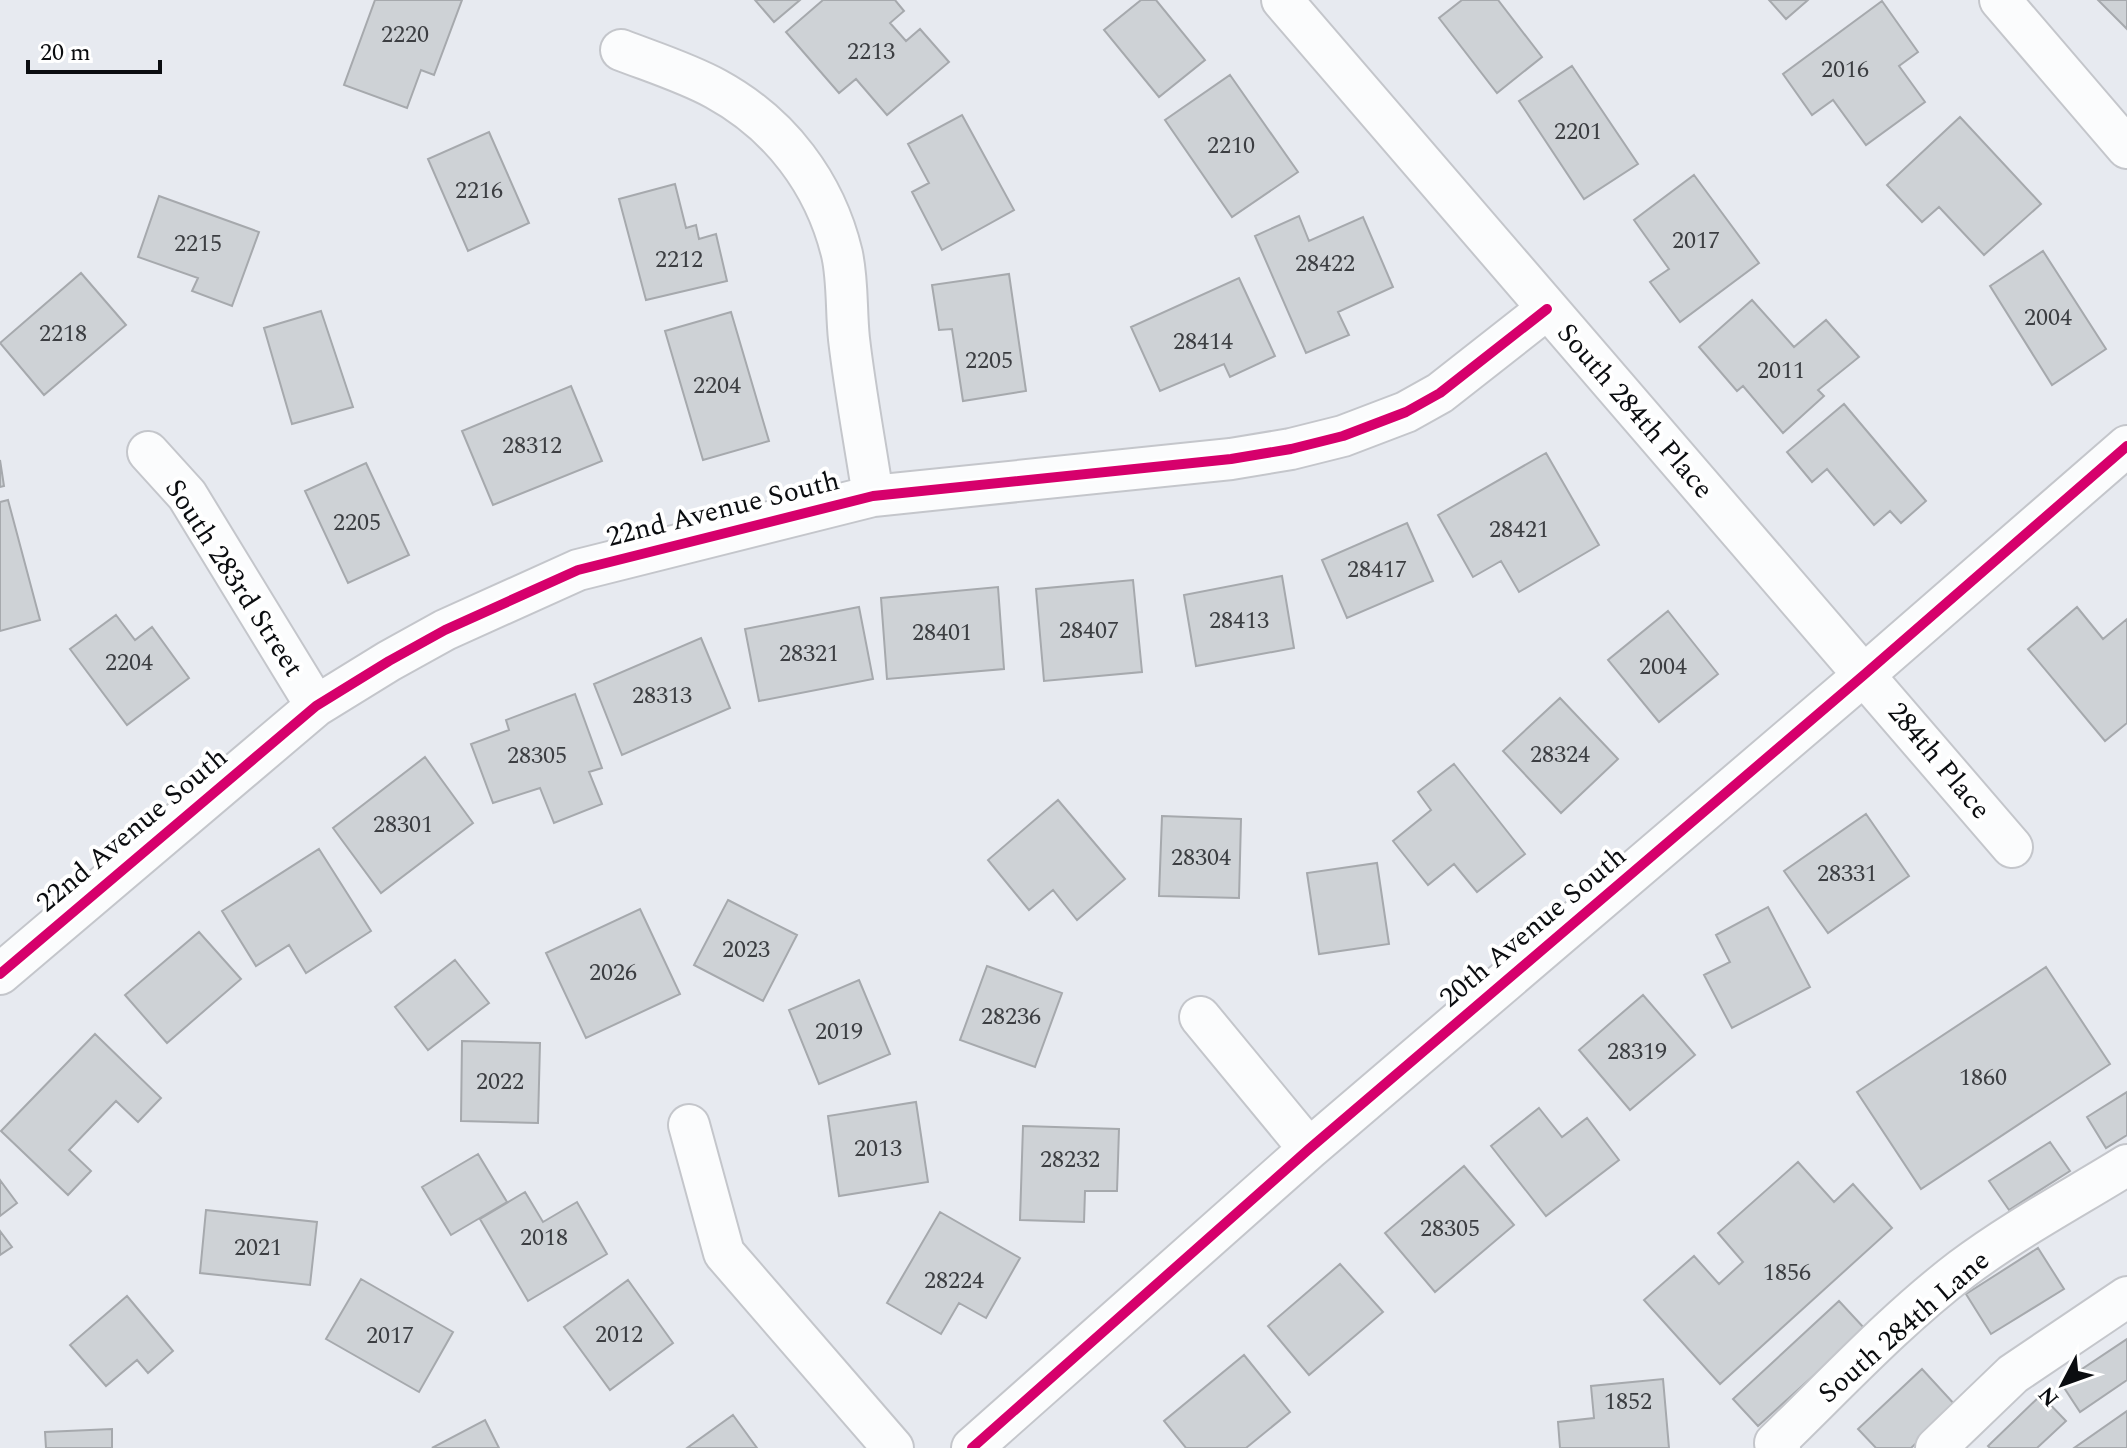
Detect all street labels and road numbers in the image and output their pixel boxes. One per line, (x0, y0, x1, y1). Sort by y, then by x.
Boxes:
street label: South 284th Place (1546, 313, 1724, 509)
street label: 22nd Avenue South (602, 459, 844, 559)
street label: South 283rd Street (154, 470, 314, 686)
street label: 284th Place (1877, 693, 2001, 829)
street label: 22nd Avenue South (27, 737, 237, 923)
street label: 20th Avenue South (1430, 836, 1636, 1018)
street label: South 284th Lane (1808, 1240, 2000, 1414)

